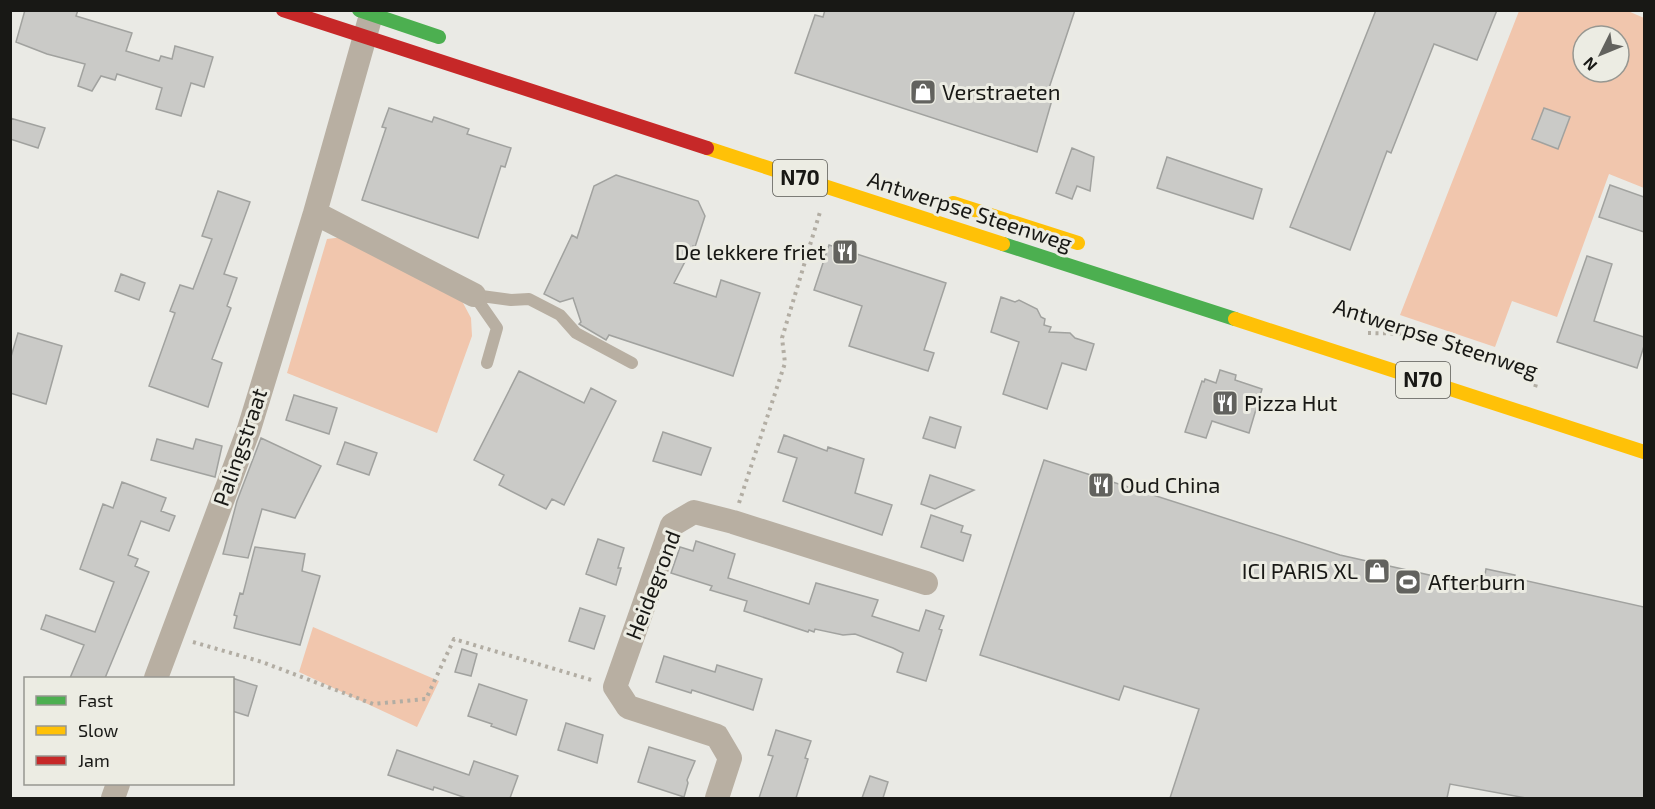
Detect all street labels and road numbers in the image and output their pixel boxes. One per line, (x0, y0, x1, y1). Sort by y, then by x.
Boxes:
road number: N70 (773, 160, 827, 196)
street label: Antwerpse Steenweg (865, 165, 1076, 255)
street label: Antwerpse Steenweg (1331, 292, 1542, 382)
road number: N70 (1396, 362, 1450, 398)
street label: Palingstraat (207, 384, 271, 509)
street label: Heidegrond (619, 526, 685, 643)

